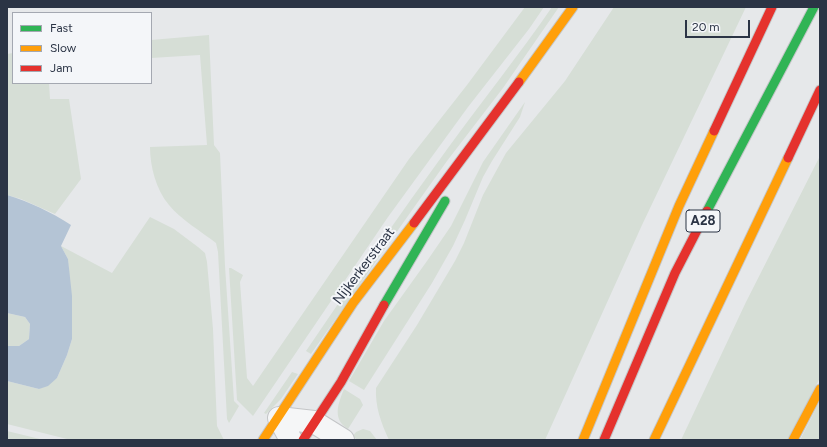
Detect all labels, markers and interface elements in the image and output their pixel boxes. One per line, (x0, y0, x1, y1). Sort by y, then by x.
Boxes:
legend (12, 12, 152, 84)
scale bar (687, 12, 752, 38)
text: 20 m (692, 20, 720, 34)
text: Fast (50, 21, 73, 35)
text: Slow (50, 41, 76, 55)
text: Jam (50, 61, 73, 75)
road number: A28 (686, 210, 720, 232)
street label: Nijkerkerstraat (330, 224, 398, 308)

